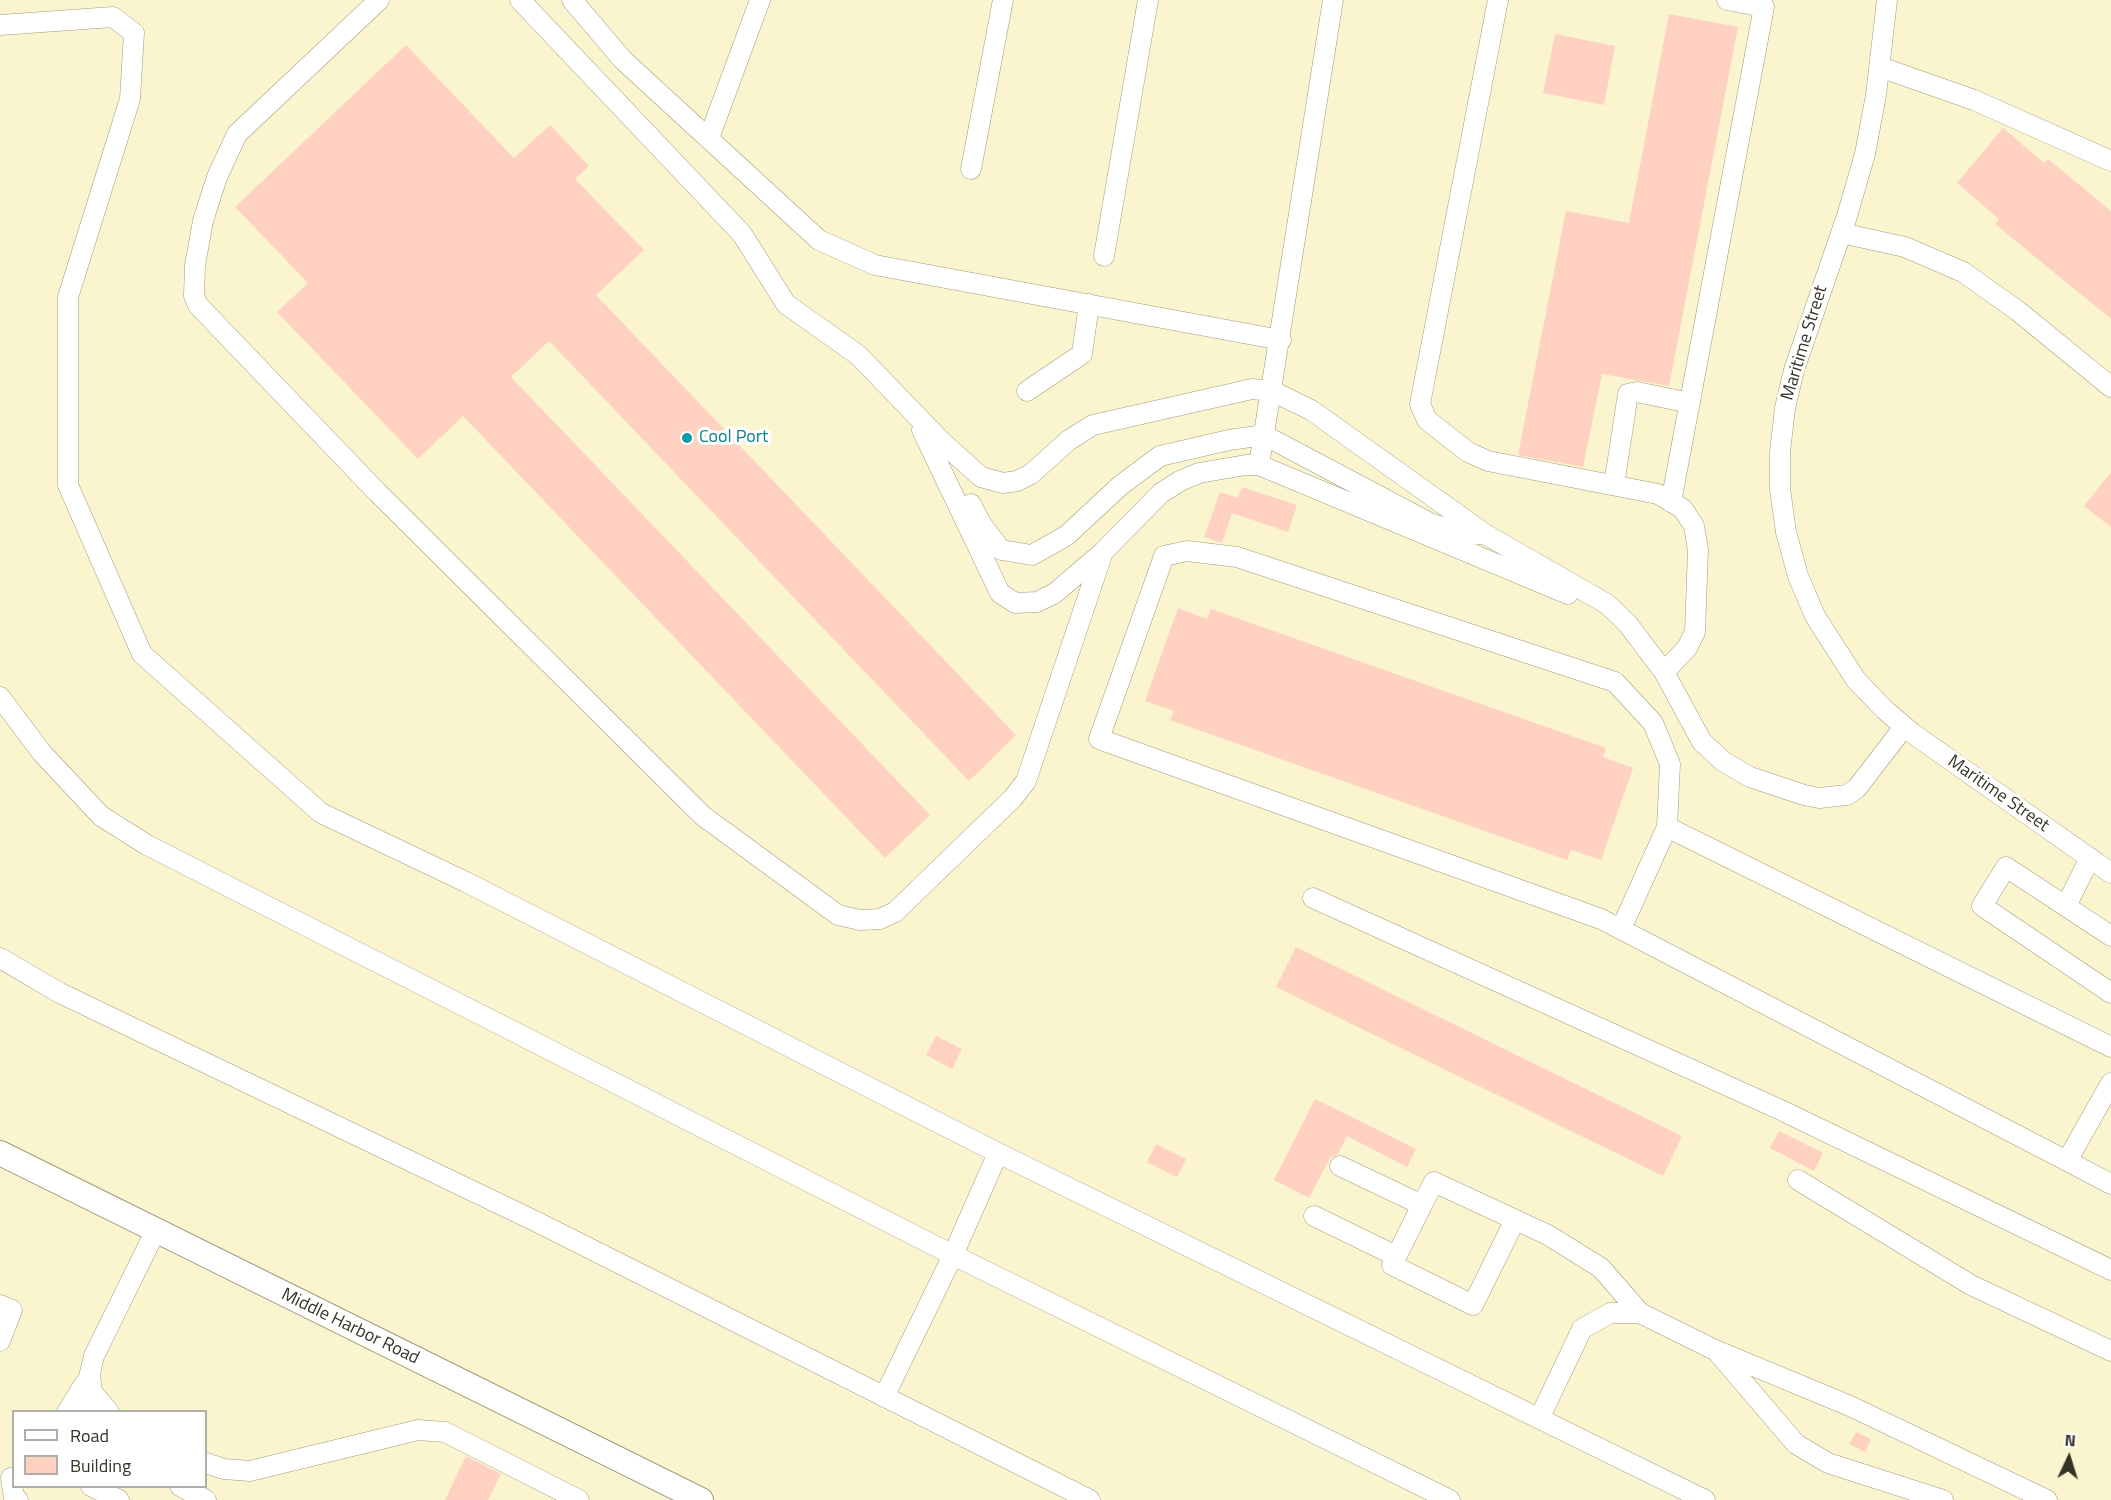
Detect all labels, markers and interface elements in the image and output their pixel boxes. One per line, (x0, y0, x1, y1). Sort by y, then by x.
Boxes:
street label: Maritime Street (1777, 283, 1833, 403)
place label: Cool Port (699, 427, 768, 449)
marker: Cool Port (680, 431, 694, 445)
street label: Maritime Street (1943, 751, 2053, 837)
street label: Middle Harbor Road (277, 1284, 423, 1370)
legend (12, 1410, 207, 1488)
text: Road (70, 1422, 109, 1449)
north arrow (2039, 1428, 2099, 1488)
text: N (2064, 1428, 2077, 1452)
text: Building (70, 1452, 131, 1479)

